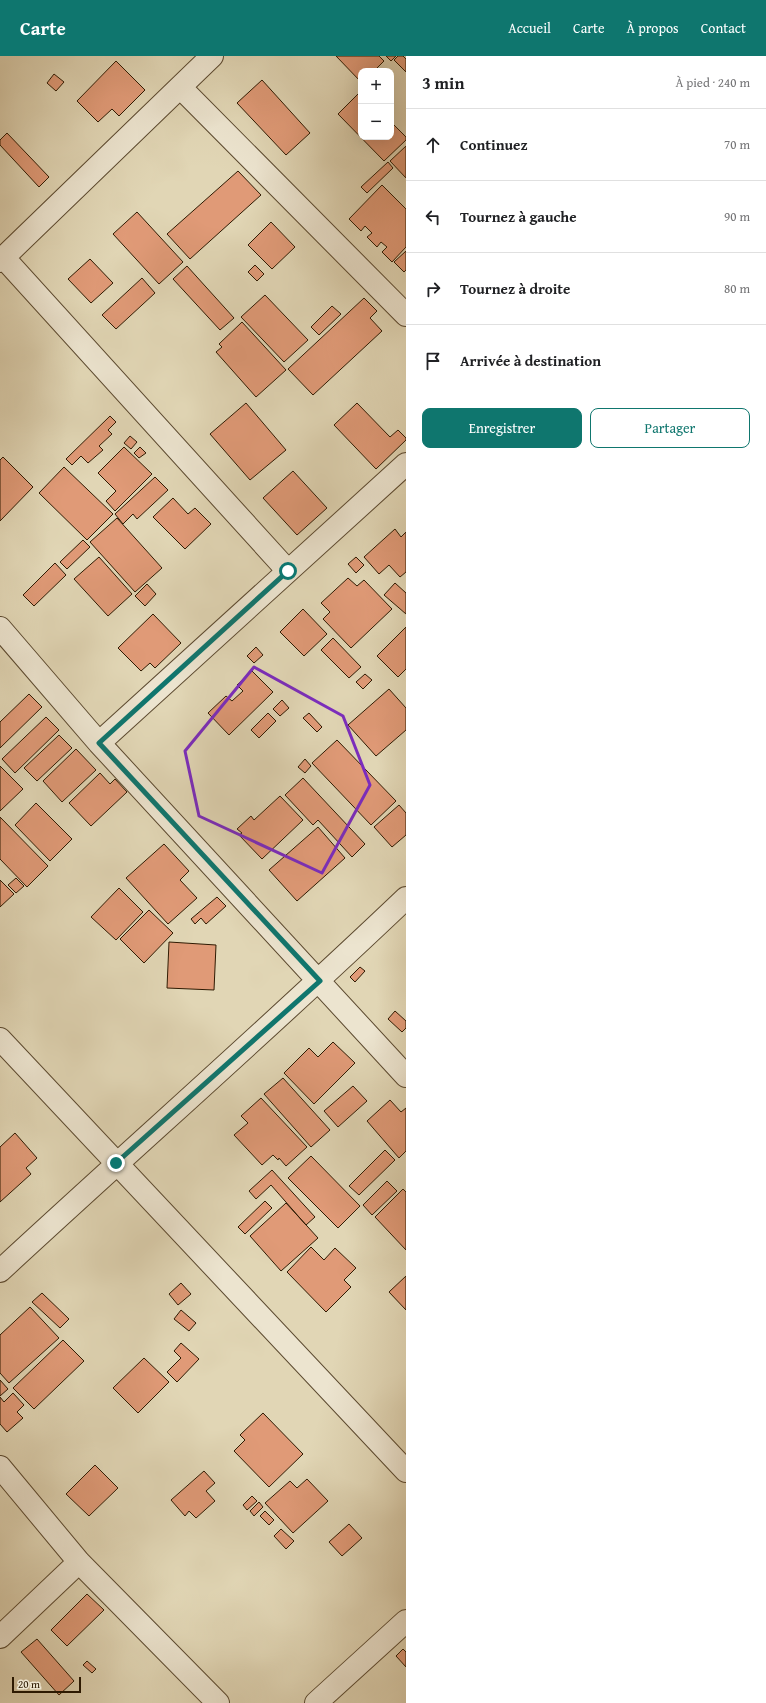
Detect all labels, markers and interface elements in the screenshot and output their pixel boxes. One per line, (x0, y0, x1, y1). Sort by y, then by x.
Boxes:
text: Carte (20, 14, 66, 42)
text: Accueil (508, 18, 551, 38)
text: Carte (573, 18, 605, 38)
text: À propos (627, 18, 679, 38)
text: Contact (701, 18, 746, 38)
map controls (358, 68, 394, 140)
button: + (358, 68, 394, 104)
text: 3 min (422, 70, 464, 95)
text: À pied · 240 m (675, 73, 750, 92)
button: − (358, 104, 394, 140)
icon: ahead (422, 134, 444, 156)
text: Continuez (460, 134, 528, 155)
text: 70 m (724, 135, 750, 154)
icon: left (422, 206, 444, 228)
text: Tournez à gauche (460, 206, 577, 227)
text: 90 m (724, 207, 750, 226)
icon: right (422, 278, 444, 300)
text: Tournez à droite (460, 278, 570, 299)
text: 80 m (724, 279, 750, 298)
icon: arrive (422, 350, 444, 372)
text: Arrivée à destination (460, 350, 601, 371)
button: Enregistrer (422, 408, 582, 448)
button: Partager (590, 408, 750, 448)
route start (279, 562, 297, 580)
route end (107, 1154, 125, 1172)
scale bar (12, 1675, 81, 1694)
text: 20 m (18, 1676, 40, 1692)

